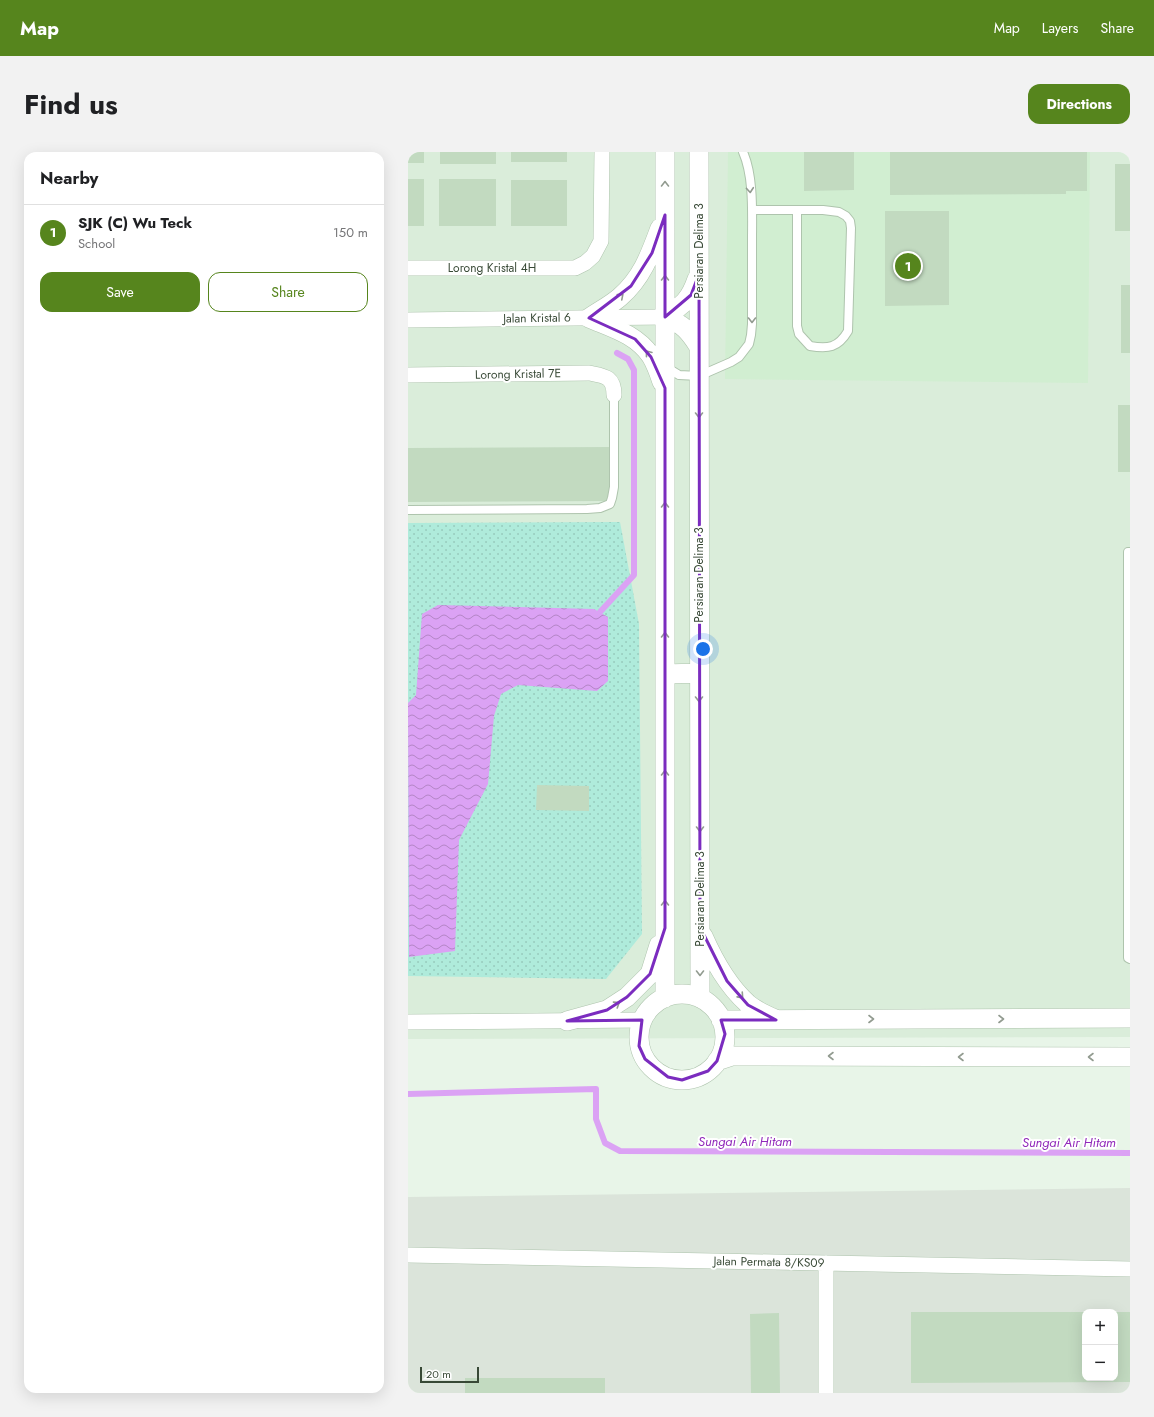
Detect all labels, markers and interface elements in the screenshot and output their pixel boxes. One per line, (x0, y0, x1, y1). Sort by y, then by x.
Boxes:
text: Map (20, 15, 59, 42)
text: Map (994, 18, 1020, 38)
text: Layers (1042, 18, 1078, 38)
text: Share (1100, 18, 1134, 38)
text: Find us (24, 84, 118, 125)
button: Directions (1028, 84, 1130, 124)
text: Nearby (40, 166, 98, 190)
one-way arrow (661, 181, 669, 187)
one-way arrow (745, 187, 754, 193)
street label: Persiaran Delima 3 (690, 203, 708, 299)
text: SJK (C) Wu Teck (78, 212, 192, 234)
text: 1 (50, 223, 56, 242)
text: 150 m (333, 223, 368, 242)
text: School (78, 234, 115, 253)
pin: 1 (895, 251, 921, 281)
street label: Lorong Kristal 4H (448, 259, 536, 277)
button: Save (40, 272, 200, 312)
button: Share (208, 272, 368, 312)
one-way arrow (661, 275, 669, 281)
one-way arrow (616, 293, 624, 301)
street label: Jalan Kristal 6 (501, 308, 571, 328)
one-way arrow (747, 317, 756, 323)
one-way arrow (646, 351, 653, 358)
street label: Lorong Kristal 7E (475, 364, 561, 384)
one-way arrow (695, 412, 703, 418)
one-way arrow (661, 502, 669, 508)
street label: Persiaran Delima 3 (690, 527, 708, 623)
one-way arrow (661, 632, 669, 638)
your location (693, 639, 713, 659)
one-way arrow (695, 696, 703, 702)
one-way arrow (661, 770, 669, 776)
one-way arrow (696, 826, 704, 832)
street label: Persiaran Delima 3 (691, 851, 709, 947)
one-way arrow (661, 900, 669, 906)
one-way arrow (696, 970, 704, 976)
one-way arrow (736, 992, 743, 999)
one-way arrow (613, 1001, 620, 1009)
one-way arrow (868, 1015, 874, 1023)
one-way arrow (998, 1015, 1004, 1023)
one-way arrow (828, 1052, 834, 1060)
one-way arrow (958, 1053, 964, 1061)
one-way arrow (1088, 1053, 1094, 1061)
water label: Sungai Air Hitam (698, 1132, 792, 1151)
water label: Sungai Air Hitam (1022, 1133, 1116, 1152)
street label: Jalan Permata 8/KS09 (711, 1252, 825, 1272)
map controls (1082, 1309, 1118, 1381)
button: + (1082, 1309, 1118, 1345)
button: − (1082, 1345, 1118, 1381)
scale bar (420, 1365, 479, 1384)
text: 20 m (426, 1366, 451, 1382)

